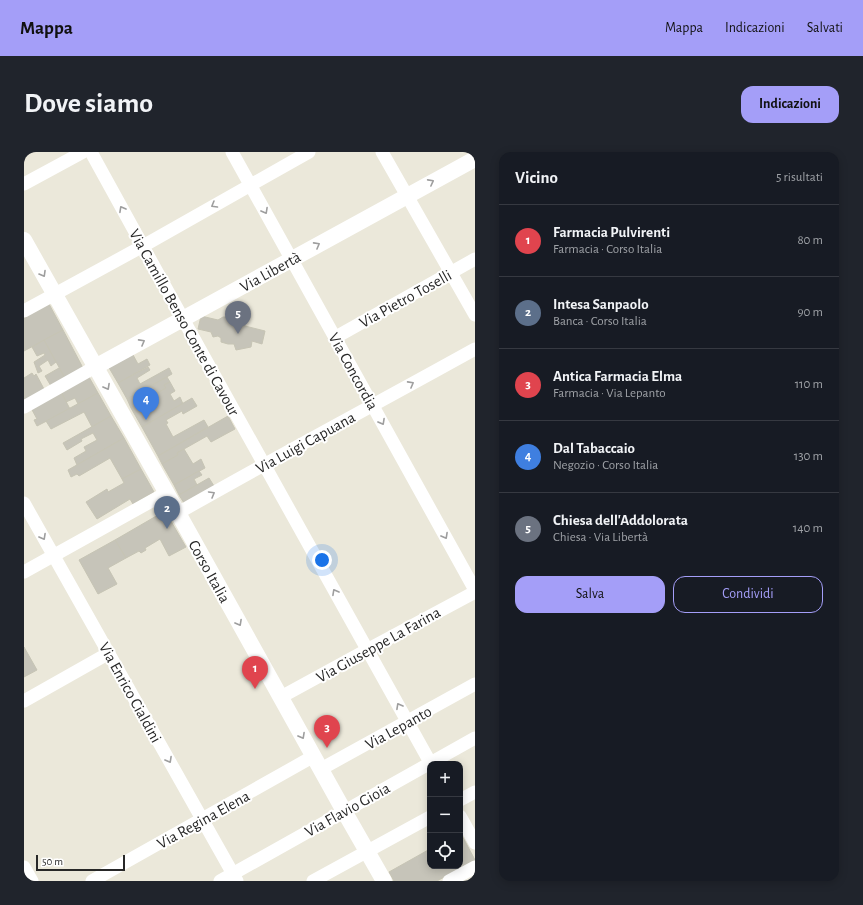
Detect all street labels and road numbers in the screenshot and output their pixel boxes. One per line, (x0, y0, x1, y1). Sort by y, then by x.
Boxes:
street label: Via Camillo Benso Conte di Cavour (126, 226, 243, 419)
street label: Via Libertà (237, 249, 304, 295)
street label: Via Pietro Toselli (357, 267, 454, 331)
street label: Via Concordia (325, 330, 381, 413)
street label: Via Luigi Capuana (253, 409, 358, 477)
street label: Corso Italia (185, 537, 233, 606)
street label: Via Giuseppe La Farina (314, 604, 443, 686)
street label: Via Enrico Cialdini (96, 640, 164, 745)
street label: Via Lepanto (363, 703, 434, 753)
street label: Via Flavio Gioia (302, 780, 393, 840)
street label: Via Regina Elena (155, 788, 252, 852)

